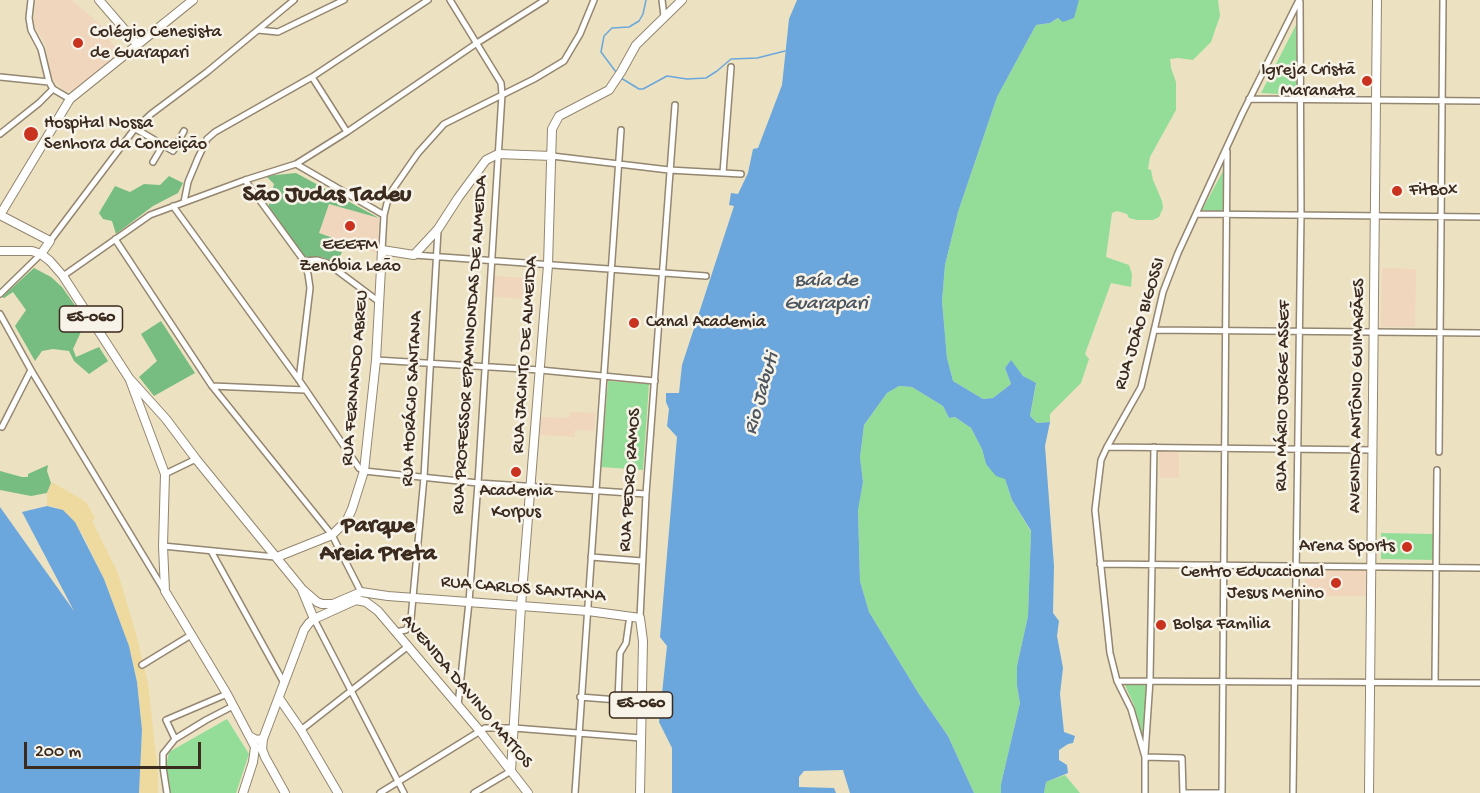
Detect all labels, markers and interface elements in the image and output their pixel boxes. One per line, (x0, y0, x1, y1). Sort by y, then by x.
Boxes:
place label: Colégio Cenesista de Guarapari (90, 22, 221, 64)
marker: Colégio Cenesista de Guarapari (71, 36, 85, 50)
place label: Igreja Cristã Maranata (1261, 60, 1355, 103)
marker: Igreja Cristã Maranata (1360, 74, 1374, 88)
place label: Hospital Nossa Senhora da Conceição (44, 113, 207, 156)
marker: Hospital Nossa Senhora da Conceição (22, 125, 40, 143)
street label: RUA PROFESSOR EPAMINONDAS DE ALMEIDA (448, 175, 494, 515)
place label: FitBox (1409, 180, 1457, 202)
district label: São Judas Tadeu (243, 182, 411, 210)
marker: FitBox (1390, 184, 1404, 198)
marker: EEEFM Zenóbia Leão (343, 219, 357, 233)
place label: EEEFM Zenóbia Leão (299, 235, 401, 278)
street label: RUA JOÃO BIGOSSI (1111, 255, 1171, 393)
street label: RUA JACINTO DE ALMEIDA (508, 256, 544, 454)
water label: Baía de Guarapari (784, 270, 868, 317)
street label: AVENIDA ANTÔNIO GUIMARÃES (1345, 279, 1371, 513)
street label: RUA FERNANDO ABREU (338, 289, 374, 467)
street label: RUA MÁRIO JORGE ASSEF (1272, 300, 1296, 492)
road number: ES-060 (60, 306, 122, 332)
street label: RUA HORÁCIO SANTANA (398, 311, 428, 487)
place label: Canal Academia (646, 312, 766, 334)
marker: Canal Academia (627, 316, 641, 330)
water label: Rio Jabuti (740, 350, 786, 438)
street label: RUA PEDRO RAMOS (615, 408, 647, 552)
marker: Academia Korpus (509, 465, 523, 479)
place label: Academia Korpus (479, 481, 553, 524)
district label: Parque Areia Preta (320, 513, 436, 569)
place label: Arena Sports (1299, 536, 1395, 558)
marker: Arena Sports (1400, 540, 1414, 554)
place label: Centro Educacional Jesus Menino (1181, 562, 1324, 604)
street label: RUA CARLOS SANTANA (440, 572, 606, 608)
marker: Centro Educacional Jesus Menino (1329, 576, 1343, 590)
street label: AVENIDA DAVINO MATTOS (395, 611, 537, 773)
place label: Bolsa Familia (1173, 614, 1270, 636)
marker: Bolsa Familia (1154, 618, 1168, 632)
road number: ES-060 (610, 692, 672, 718)
scale bar (27, 730, 204, 768)
text: 200 m (35, 742, 81, 763)

